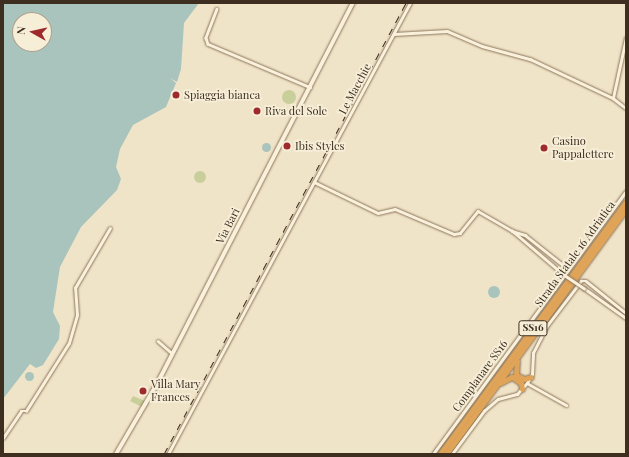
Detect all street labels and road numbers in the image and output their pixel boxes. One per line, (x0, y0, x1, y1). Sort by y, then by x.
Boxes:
street label: Le Macchie (336, 61, 374, 117)
street label: Strada Statale 16 Adriatica (532, 198, 618, 310)
street label: Via Bari (213, 206, 243, 246)
road number: SS16 (518, 320, 548, 336)
street label: Complanare SS16 (450, 338, 510, 414)

